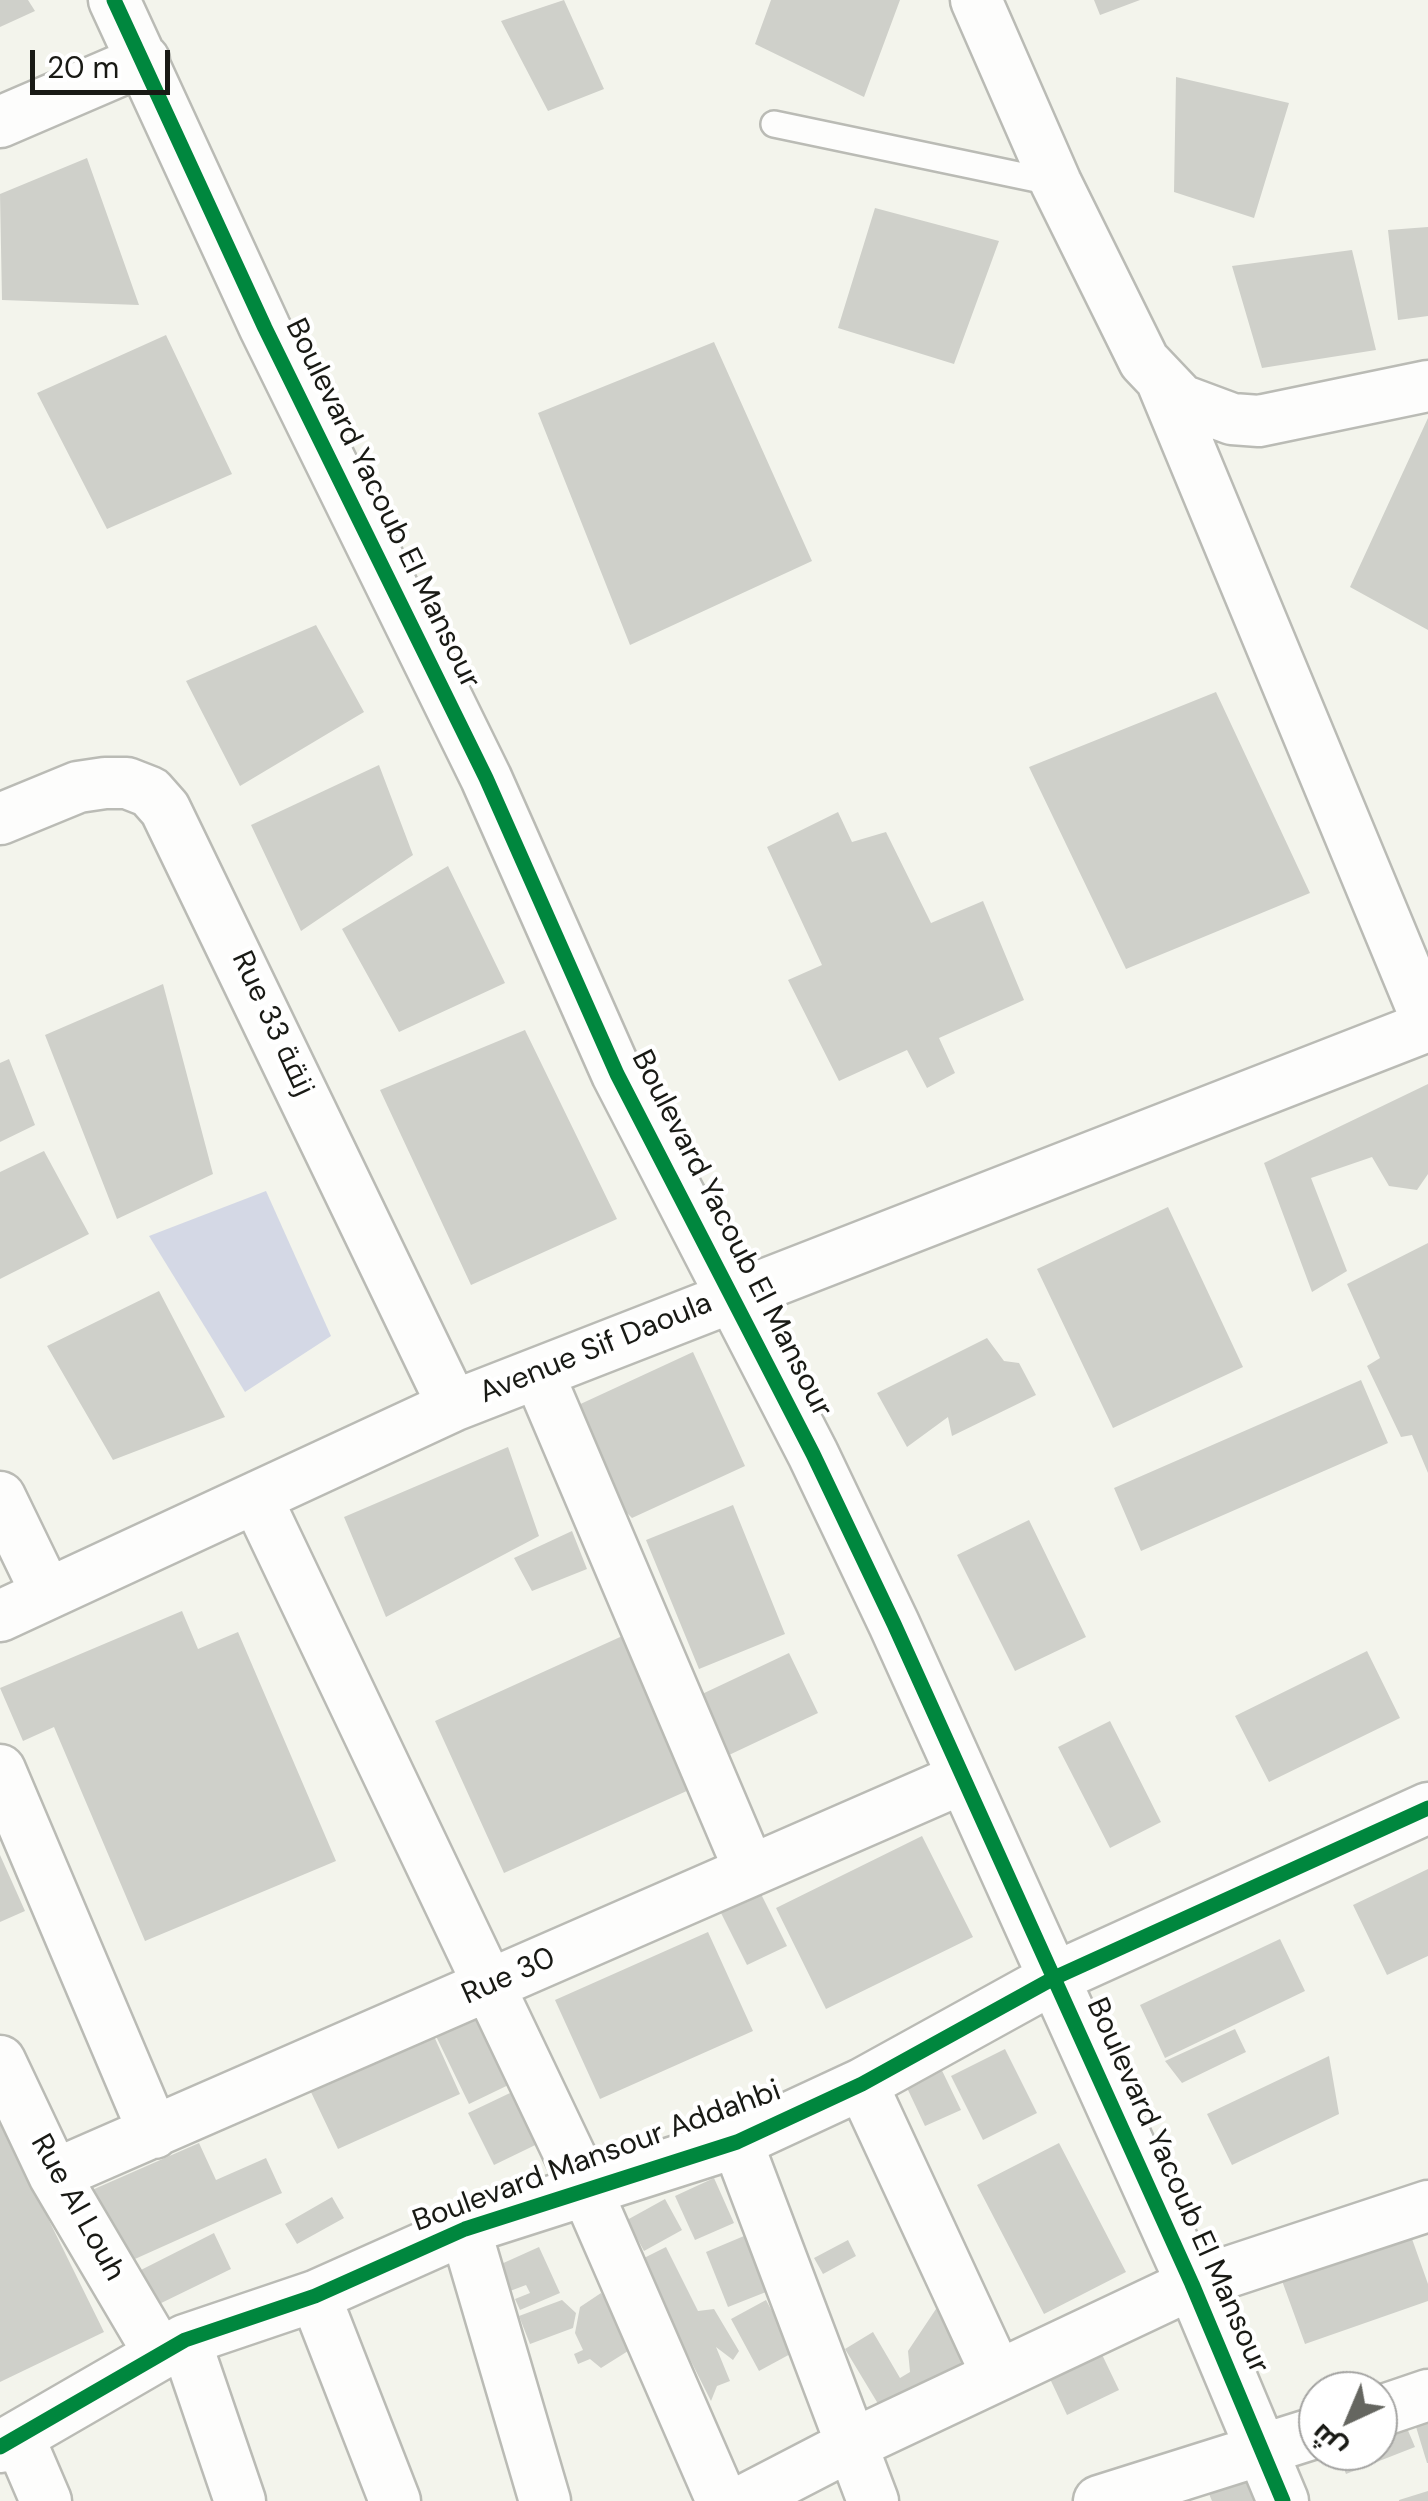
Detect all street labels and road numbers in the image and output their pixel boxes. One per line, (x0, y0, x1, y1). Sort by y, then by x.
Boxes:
street label: Boulevard Yacoub El Mansour (277, 313, 487, 695)
street label: Rue 33 زنقة (223, 946, 321, 1102)
street label: Boulevard Yacoub El Mansour (623, 1045, 839, 1423)
street label: Avenue Sif Daoula (474, 1286, 718, 1412)
street label: Rue 30 (457, 1941, 561, 2013)
street label: Boulevard Yacoub El Mansour (1078, 1993, 1276, 2379)
street label: Boulevard Mansour Addahbi (408, 2074, 786, 2240)
street label: Rue Al Louh (22, 2128, 132, 2288)

